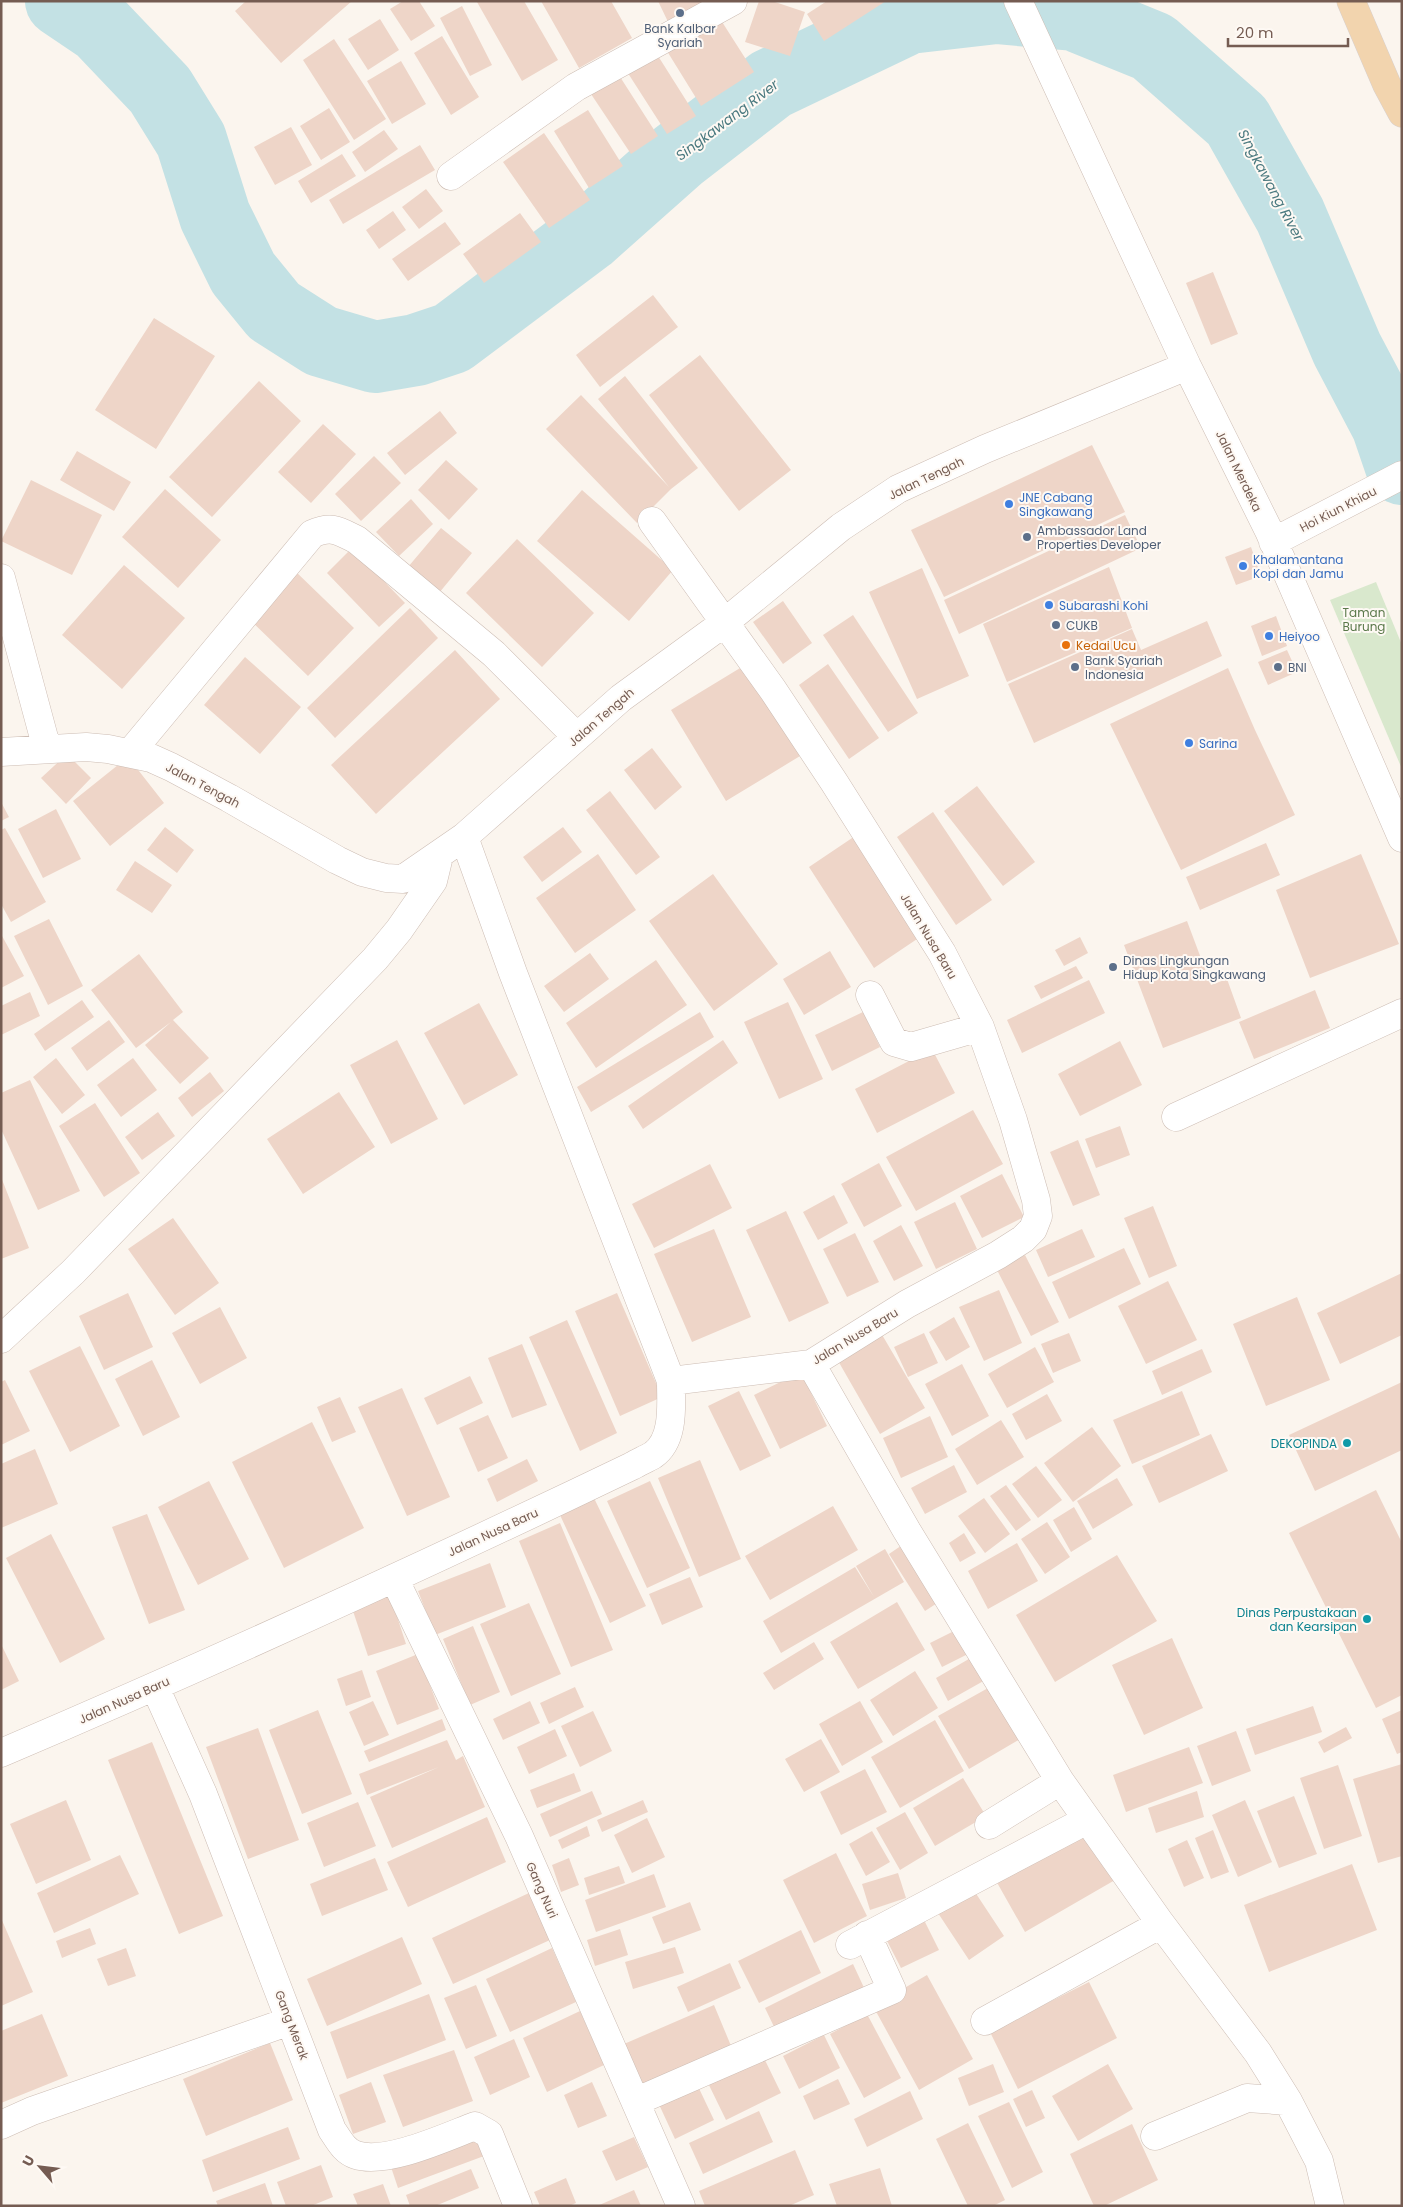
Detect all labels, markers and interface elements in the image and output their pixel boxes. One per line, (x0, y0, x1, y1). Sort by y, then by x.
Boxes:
marker: Bank Kalbar Syariah (674, 7, 686, 19)
scale bar (1228, 15, 1348, 47)
place label: Bank Kalbar Syariah (644, 20, 716, 51)
text: 20 m (1236, 22, 1274, 43)
water label: Singkawang River (671, 74, 783, 165)
water label: Singkawang River (1233, 126, 1309, 245)
street label: Jalan Merdeka (1212, 427, 1266, 515)
street label: Jalan Tengah (885, 452, 967, 504)
street label: Hoi Kiun Khiau (1297, 482, 1379, 536)
place label: JNE Cabang Singkawang (1019, 489, 1093, 520)
marker: JNE Cabang Singkawang (1003, 498, 1015, 510)
place label: Ambassador Land Properties Developer (1037, 522, 1162, 553)
marker: Ambassador Land Properties Developer (1021, 531, 1033, 543)
place label: Khalamantana Kopi dan Jamu (1253, 551, 1344, 582)
marker: Khalamantana Kopi dan Jamu (1237, 560, 1249, 572)
place label: Subarashi Kohi (1059, 597, 1148, 614)
marker: Subarashi Kohi (1043, 599, 1055, 611)
park label: Taman Burung (1343, 604, 1385, 635)
place label: CUKB (1066, 617, 1098, 634)
marker: CUKB (1050, 619, 1062, 631)
place label: Heiyoo (1279, 628, 1320, 645)
marker: Heiyoo (1263, 630, 1275, 642)
place label: Kedai Ucu (1076, 637, 1136, 654)
marker: Kedai Ucu (1060, 639, 1072, 651)
place label: Bank Syariah Indonesia (1085, 652, 1163, 683)
place label: BNI (1288, 659, 1307, 676)
marker: Bank Syariah Indonesia (1069, 661, 1081, 673)
marker: BNI (1272, 661, 1284, 673)
street label: Jalan Tengah (565, 684, 637, 750)
place label: Sarina (1199, 735, 1237, 752)
marker: Sarina (1183, 737, 1195, 749)
street label: Jalan Tengah (163, 758, 243, 812)
street label: Jalan Nusa Baru (897, 890, 961, 982)
place label: Dinas Lingkungan Hidup Kota Singkawang (1123, 952, 1266, 983)
marker: Dinas Lingkungan Hidup Kota Singkawang (1107, 961, 1119, 973)
street label: Jalan Nusa Baru (809, 1304, 901, 1368)
place label: DEKOPINDA (1271, 1435, 1337, 1452)
marker: DEKOPINDA (1341, 1437, 1353, 1449)
street label: Jalan Nusa Baru (445, 1504, 541, 1560)
place label: Dinas Perpustakaan dan Kearsipan (1237, 1604, 1357, 1635)
marker: Dinas Perpustakaan dan Kearsipan (1361, 1613, 1373, 1625)
street label: Jalan Nusa Baru (76, 1672, 172, 1728)
street label: Gang Nuri (522, 1859, 562, 1921)
street label: Gang Merak (271, 1988, 313, 2063)
north arrow (15, 2142, 65, 2192)
text: U (17, 2152, 40, 2170)

